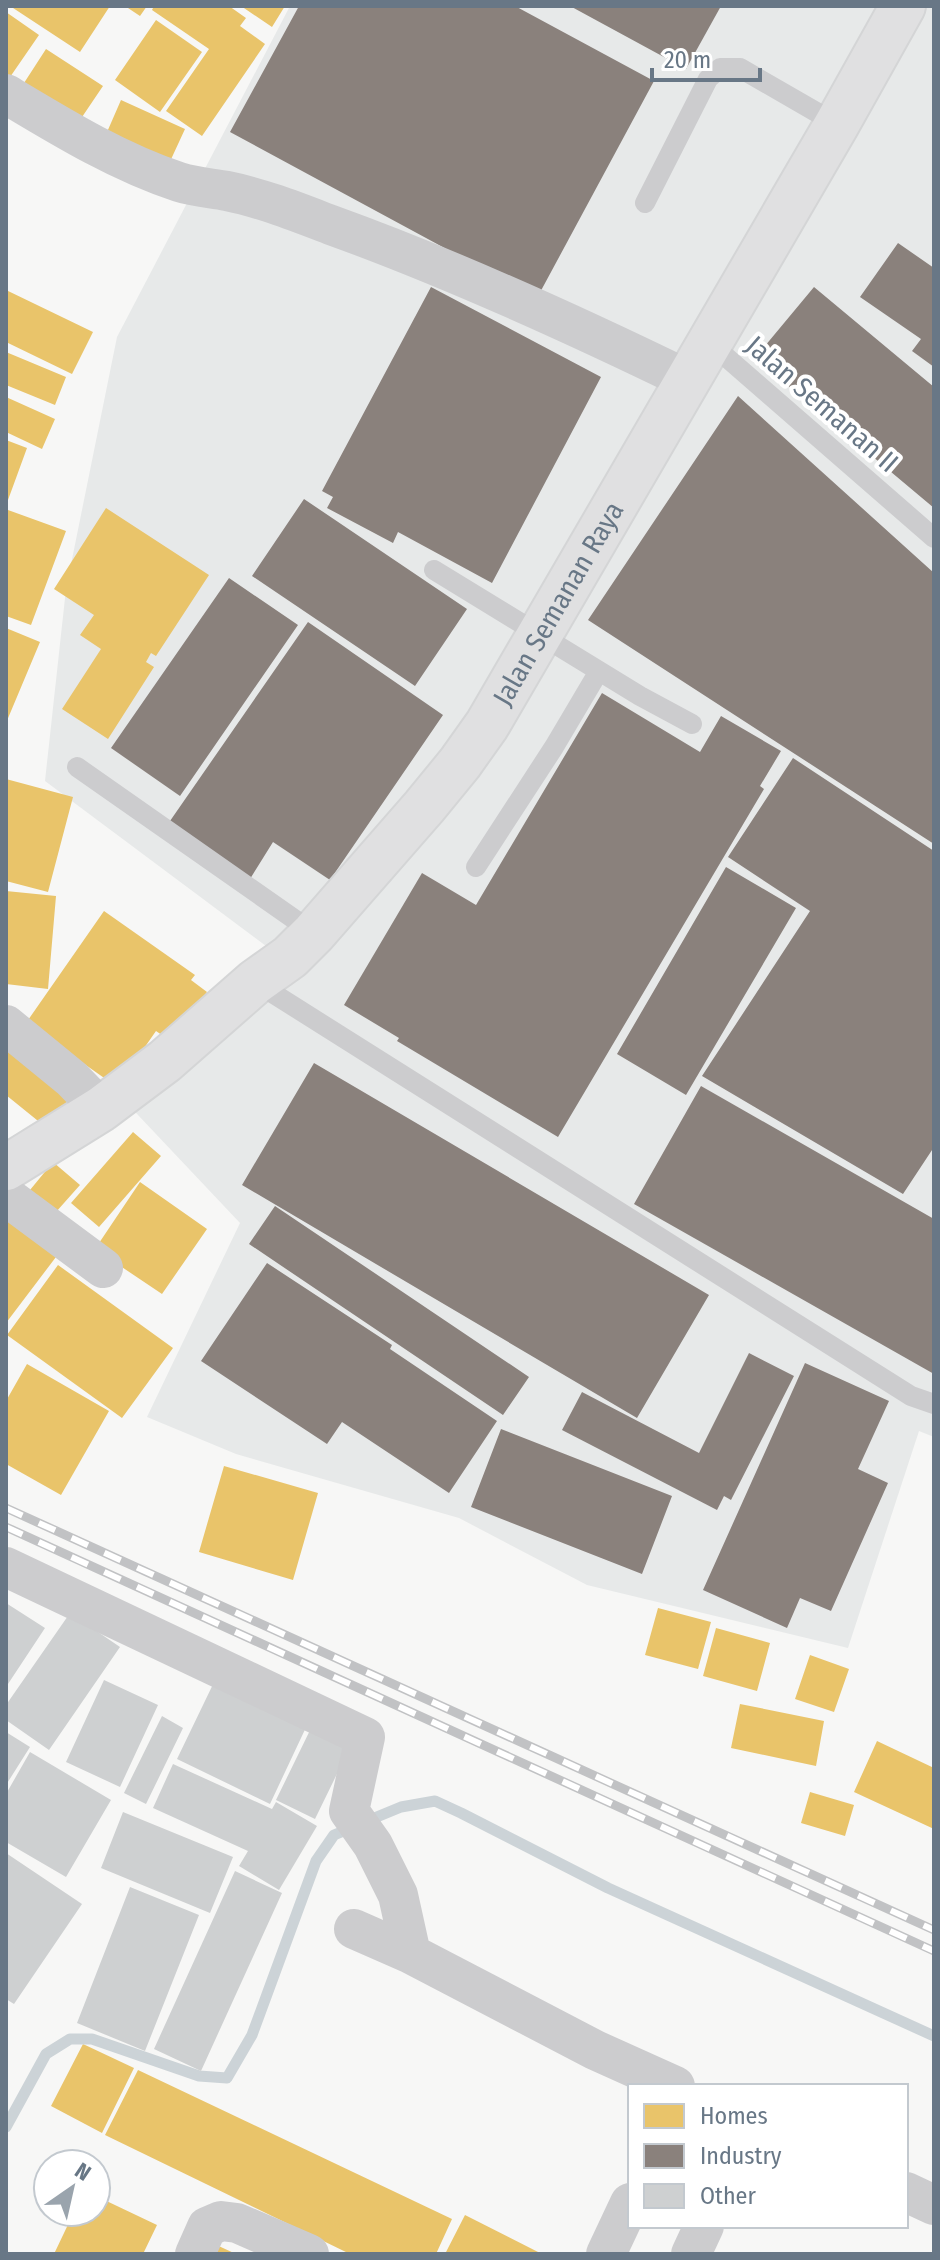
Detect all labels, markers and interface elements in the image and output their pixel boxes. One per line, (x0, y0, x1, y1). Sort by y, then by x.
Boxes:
scale bar (652, 32, 760, 82)
text: 20 m (664, 46, 711, 74)
street label: Jalan Semanan II (739, 329, 905, 479)
street label: Jalan Semanan Raya (486, 495, 630, 711)
legend (628, 2084, 908, 2228)
text: Homes (700, 2102, 768, 2130)
text: Industry (700, 2142, 782, 2170)
north arrow (32, 2148, 112, 2228)
text: N (70, 2157, 96, 2187)
text: Other (700, 2182, 756, 2210)

